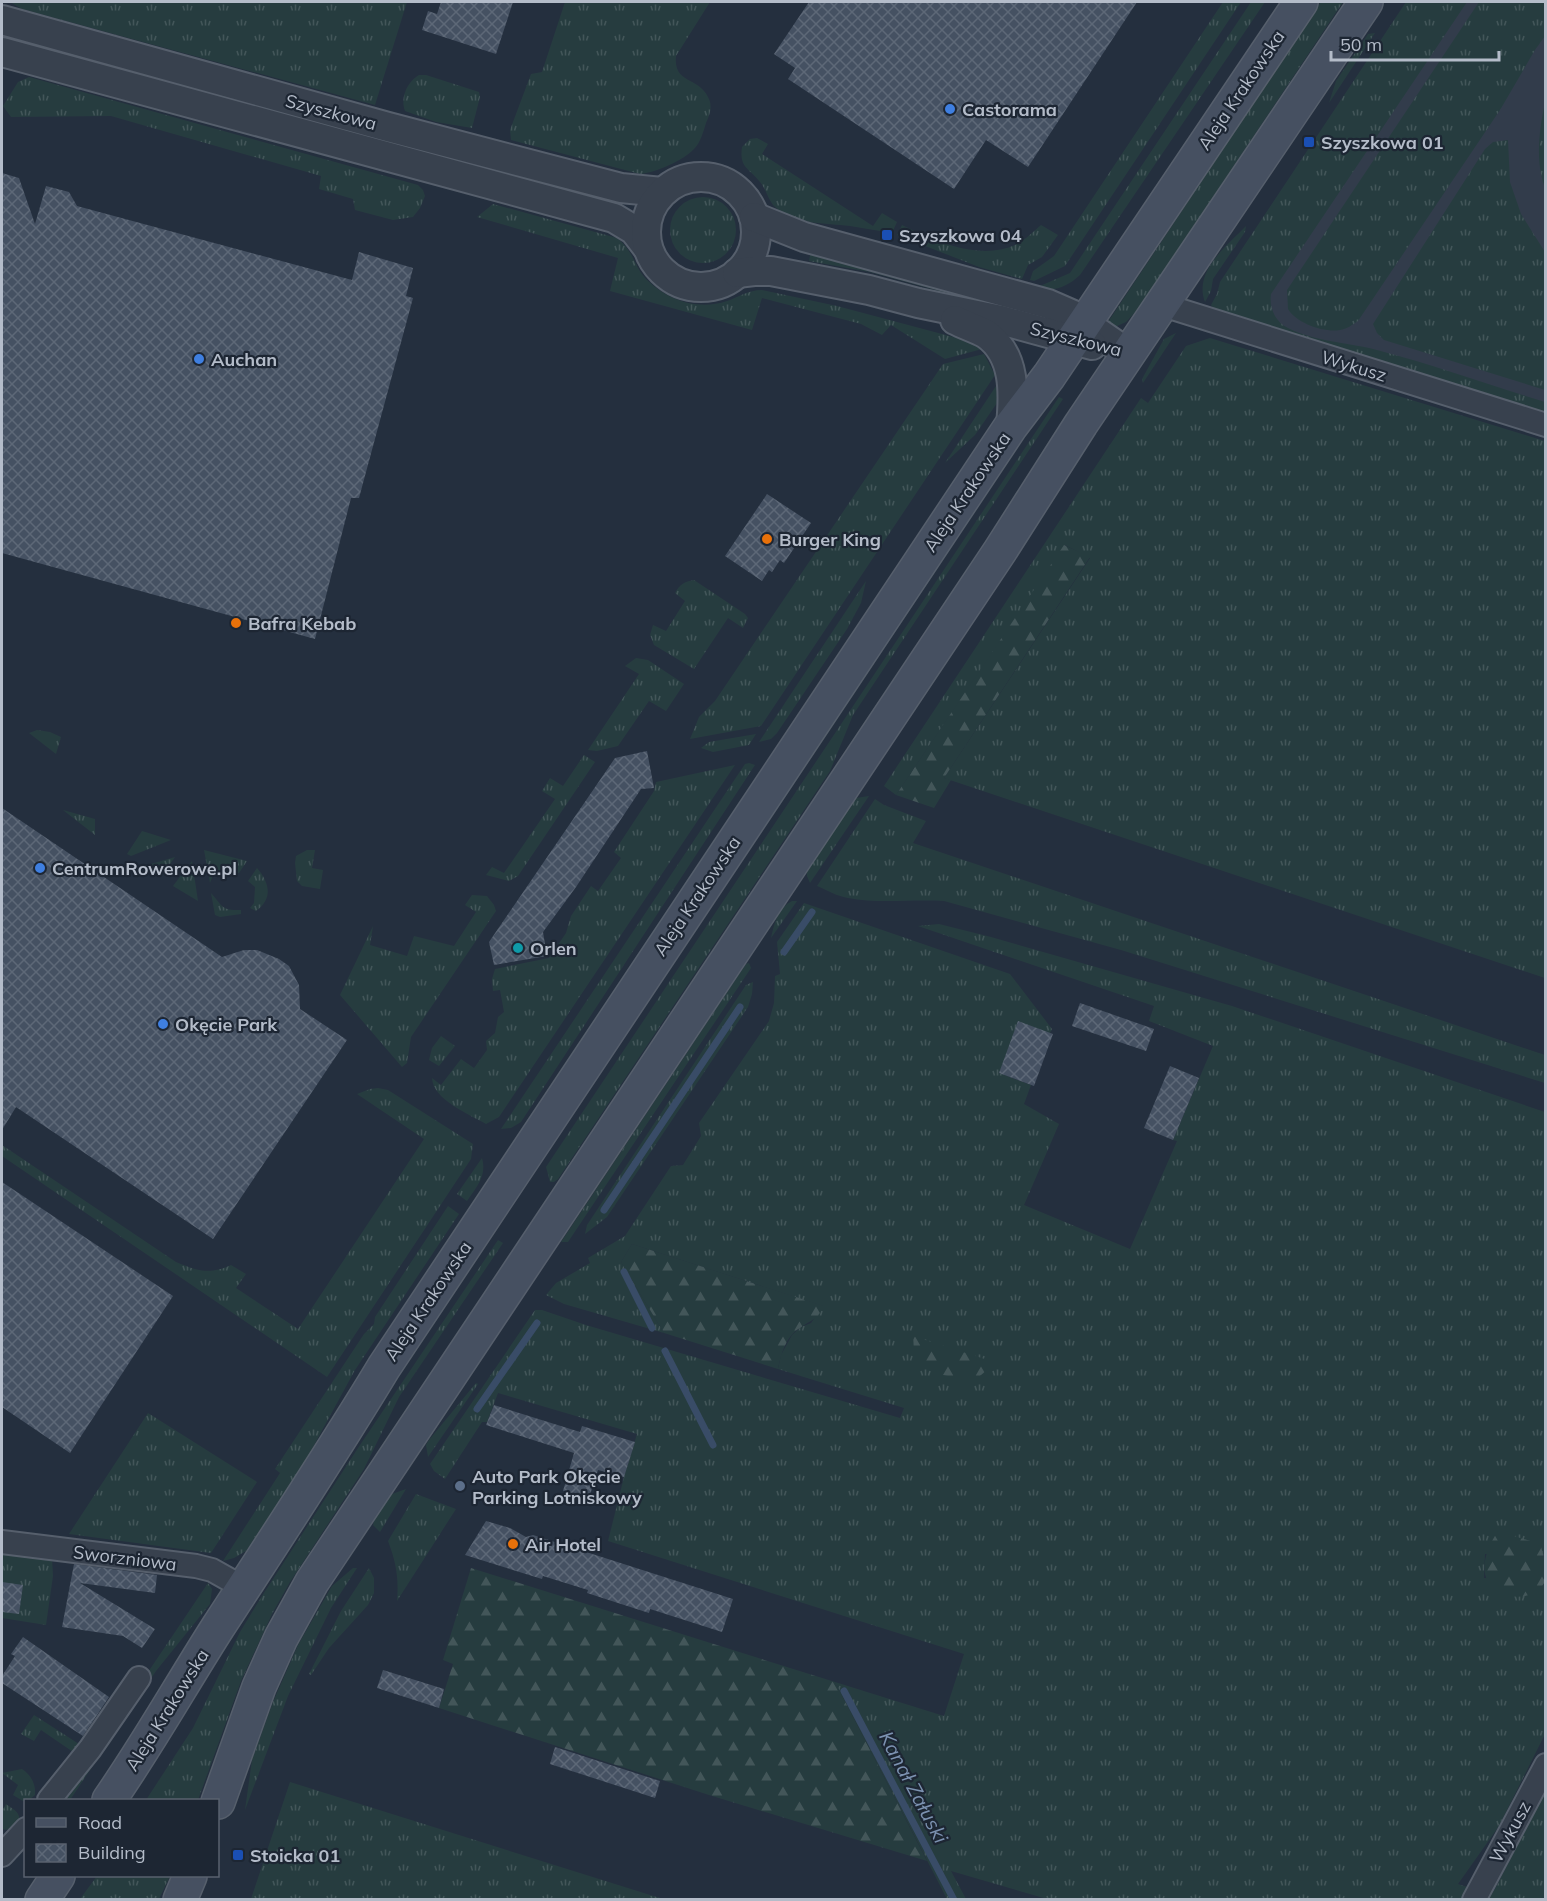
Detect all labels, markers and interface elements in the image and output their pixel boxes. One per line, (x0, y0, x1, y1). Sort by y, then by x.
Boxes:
scale bar (1331, 24, 1499, 62)
street label: Aleja Krakowska (1193, 26, 1289, 154)
text: 50 m (1340, 33, 1382, 56)
street label: Szyszkowa (283, 89, 379, 135)
place label: Castorama (962, 98, 1057, 121)
marker: Castorama (943, 102, 957, 116)
place label: Szyszkowa 01 (1321, 131, 1444, 154)
marker: Szyszkowa 01 (1302, 135, 1316, 149)
place label: Szyszkowa 04 (899, 224, 1022, 247)
marker: Szyszkowa 04 (880, 228, 894, 242)
street label: Szyszkowa (1028, 317, 1124, 361)
street label: Wykusz (1319, 345, 1389, 387)
place label: Auchan (211, 348, 277, 371)
marker: Auchan (192, 352, 206, 366)
street label: Aleja Krakowska (919, 428, 1015, 556)
place label: Burger King (779, 528, 881, 551)
marker: Burger King (760, 532, 774, 546)
place label: Bafra Kebab (248, 612, 356, 635)
marker: Bafra Kebab (229, 616, 243, 630)
street label: Aleja Krakowska (649, 832, 745, 960)
place label: CentrumRowerowe.pl (52, 857, 237, 880)
marker: CentrumRowerowe.pl (33, 861, 47, 875)
place label: Orlen (530, 937, 577, 960)
marker: Orlen (511, 941, 525, 955)
place label: Okęcie Park (175, 1013, 278, 1036)
marker: Okęcie Park (156, 1017, 170, 1031)
street label: Aleja Krakowska (380, 1237, 476, 1365)
place label: Auto Park Okęcie Parking Lotniskowy (472, 1465, 642, 1509)
marker: Auto Park Okęcie Parking Lotniskowy (453, 1479, 467, 1493)
place label: Air Hotel (525, 1533, 601, 1556)
marker: Air Hotel (506, 1537, 520, 1551)
street label: Sworzniowa (72, 1540, 178, 1576)
street label: Aleja Krakowska (120, 1645, 214, 1775)
water label: Kanał Załuski (874, 1727, 954, 1848)
street label: Wykusz (1484, 1797, 1536, 1867)
legend (24, 1799, 219, 1877)
text: Road (78, 1811, 122, 1834)
text: Building (78, 1841, 146, 1864)
place label: Stoicka 01 (250, 1844, 340, 1867)
marker: Stoicka 01 (231, 1848, 245, 1862)

